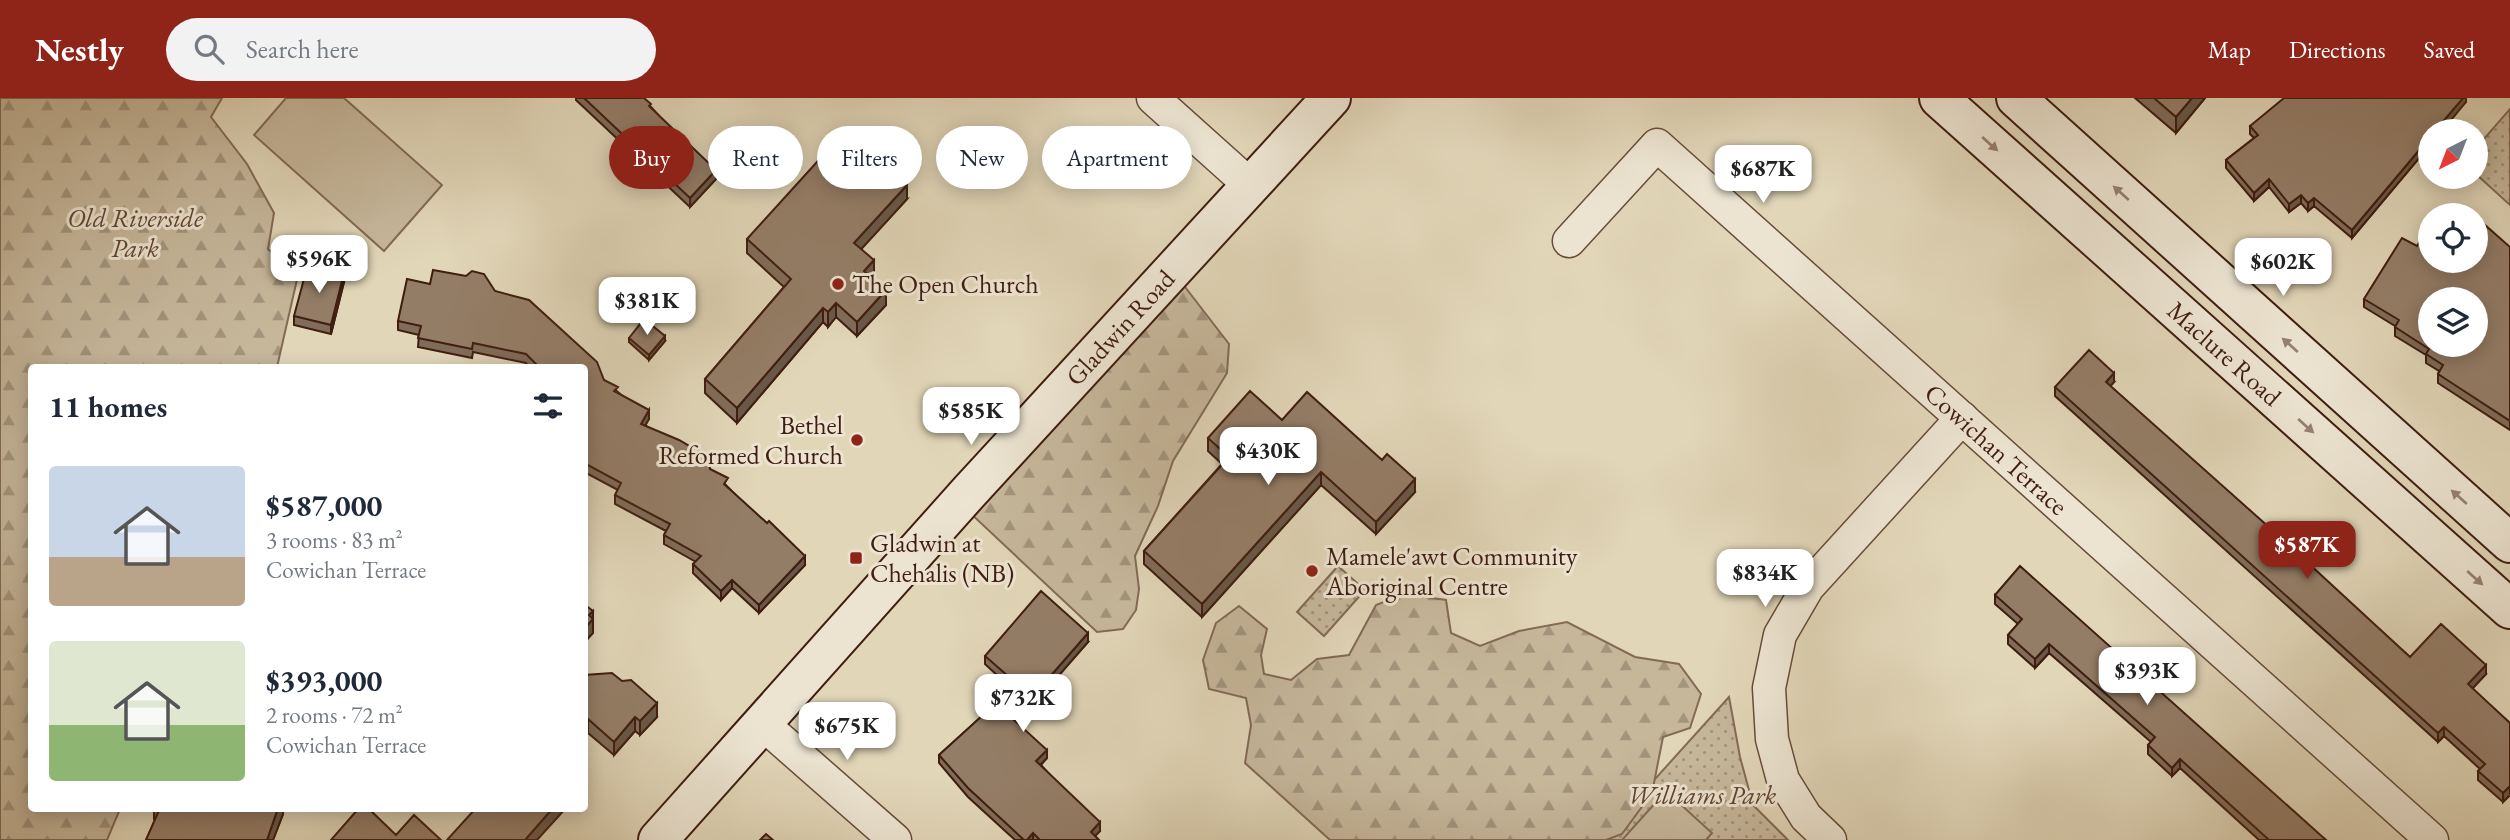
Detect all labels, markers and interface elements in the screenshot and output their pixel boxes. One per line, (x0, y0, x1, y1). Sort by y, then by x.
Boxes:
search box (166, 18, 656, 81)
text: Nestly (35, 28, 124, 71)
icon: search (190, 30, 228, 68)
text: Search here (246, 32, 359, 66)
text: Map (2208, 34, 2251, 65)
text: Directions (2289, 34, 2386, 65)
text: Saved (2424, 34, 2475, 65)
north arrow (2418, 119, 2488, 189)
map controls (2418, 119, 2488, 357)
chip: Buy (609, 126, 694, 189)
chip: Rent (708, 126, 803, 189)
chip: Filters (817, 126, 922, 189)
chip: New (936, 126, 1028, 189)
chip: Apartment (1042, 126, 1192, 189)
one-way arrow (1981, 135, 1998, 151)
pin: $687K (1714, 146, 1812, 205)
text: $687K (1731, 153, 1795, 183)
one-way arrow (2112, 185, 2130, 201)
park label: Old Riverside Park (67, 201, 204, 265)
button: locate (2418, 203, 2488, 273)
pin: $596K (270, 236, 368, 295)
pin: $602K (2234, 238, 2332, 298)
text: $596K (287, 243, 351, 273)
text: $602K (2251, 246, 2315, 276)
street label: Gladwin Road (1058, 262, 1183, 393)
place label: The Open Church (852, 267, 1039, 301)
marker: The Open Church (830, 276, 846, 292)
pin: $381K (598, 278, 696, 337)
text: $381K (615, 285, 679, 315)
button: layers (2418, 287, 2488, 357)
street label: Maclure Road (2160, 293, 2289, 414)
one-way arrow (2281, 337, 2299, 353)
street label: Cowichan Terrace (1918, 376, 2075, 522)
text: 11 homes (49, 387, 167, 426)
icon: filters (529, 387, 567, 425)
pin: $585K (922, 388, 1020, 447)
text: $585K (939, 395, 1003, 425)
place label: Bethel Reformed Church (658, 408, 843, 472)
one-way arrow (2297, 418, 2315, 434)
pin: $430K (1219, 428, 1317, 487)
marker: Bethel Reformed Church (849, 432, 865, 448)
text: $430K (1236, 435, 1300, 465)
text: $587,000 (266, 486, 382, 525)
one-way arrow (2451, 490, 2468, 506)
icon: home (105, 494, 189, 578)
pin: $587K (2258, 522, 2356, 581)
text: 3 rooms · 83 m² (266, 525, 403, 555)
place label: Gladwin at Chehalis (NB) (870, 526, 1014, 590)
text: $587K (2275, 529, 2339, 559)
place label: Mamele'awt Community Aboriginal Centre (1325, 539, 1578, 603)
marker: Gladwin at Chehalis (NB) (848, 550, 864, 566)
pin: $834K (1716, 550, 1814, 609)
text: Cowichan Terrace (266, 555, 426, 585)
text: $834K (1733, 557, 1797, 587)
marker: Mamele'awt Community Aboriginal Centre (1304, 563, 1320, 579)
one-way arrow (2466, 569, 2483, 585)
pin: $393K (2098, 648, 2196, 707)
text: $393K (2115, 655, 2179, 685)
text: $393,000 (266, 661, 382, 700)
icon: home (105, 669, 189, 753)
pin: $732K (974, 674, 1072, 734)
text: $732K (991, 682, 1055, 712)
text: 2 rooms · 72 m² (266, 700, 403, 730)
pin: $675K (798, 702, 896, 762)
text: $675K (815, 710, 879, 740)
text: Cowichan Terrace (266, 730, 426, 760)
park label: Williams Park (1628, 778, 1777, 812)

